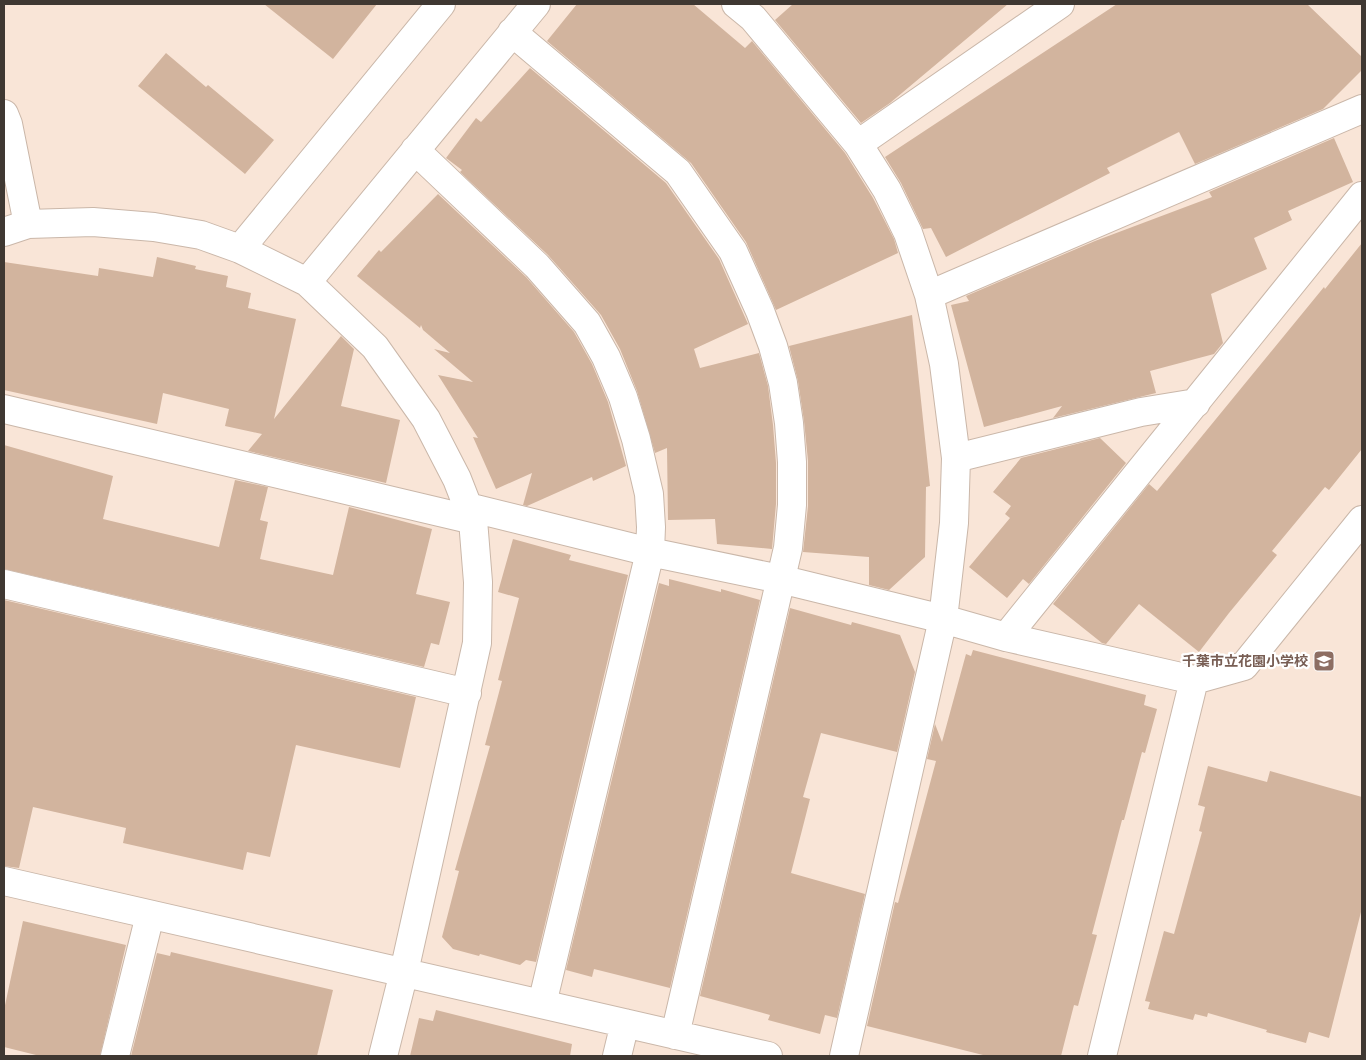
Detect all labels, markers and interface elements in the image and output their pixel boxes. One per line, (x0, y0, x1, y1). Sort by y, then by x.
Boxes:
school or university icon: 千葉市立花園小学校 (1312, 649, 1336, 673)
place label: 千葉市立花園小学校 (1182, 653, 1308, 670)

